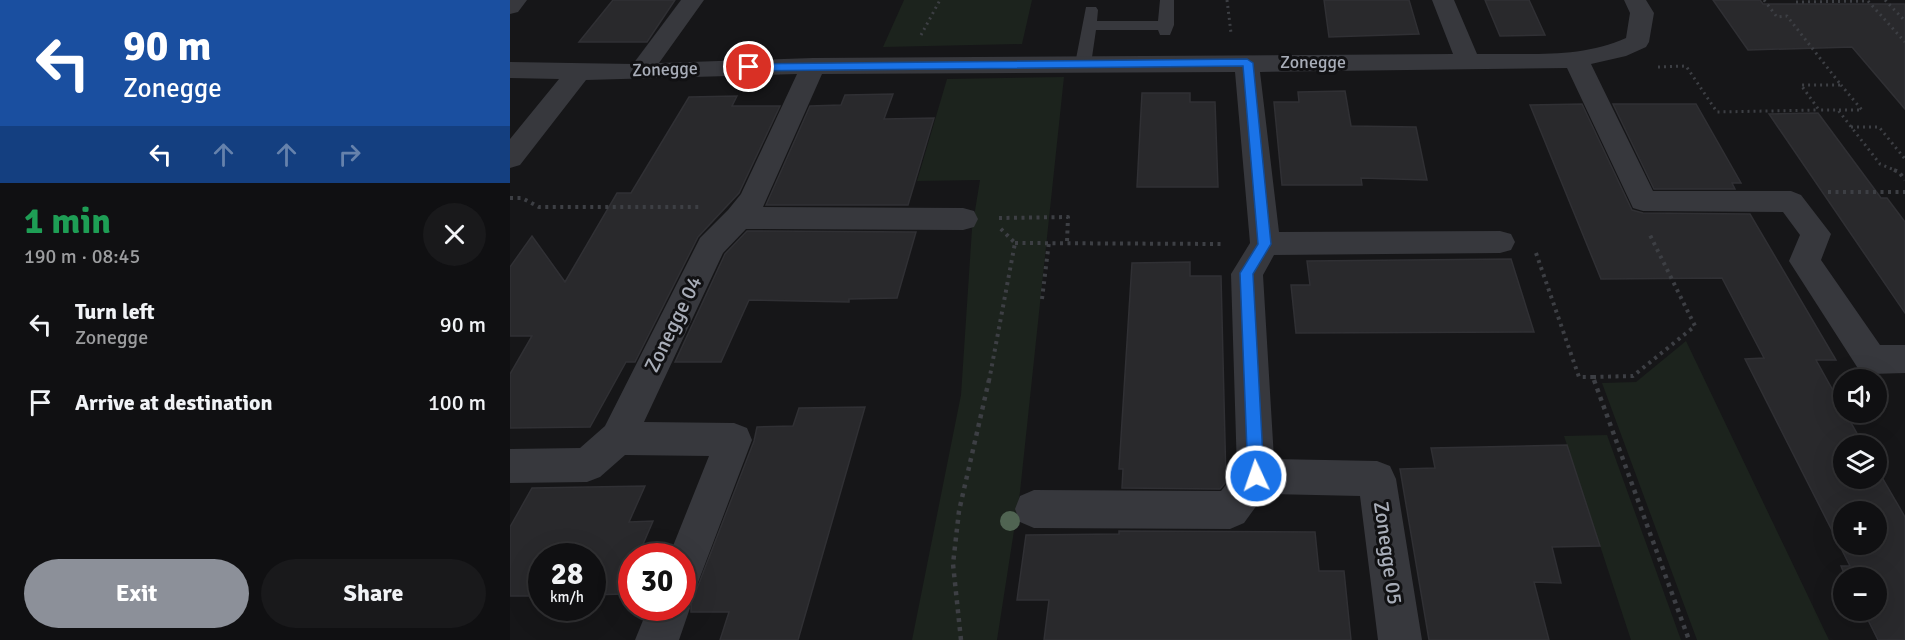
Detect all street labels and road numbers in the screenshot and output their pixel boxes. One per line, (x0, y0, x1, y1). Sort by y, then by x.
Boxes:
street label: Zonegge (1280, 51, 1346, 73)
street label: Zonegge (632, 57, 698, 81)
street label: Zonegge 04 (638, 272, 708, 376)
street label: Zonegge 05 (1368, 500, 1408, 606)

